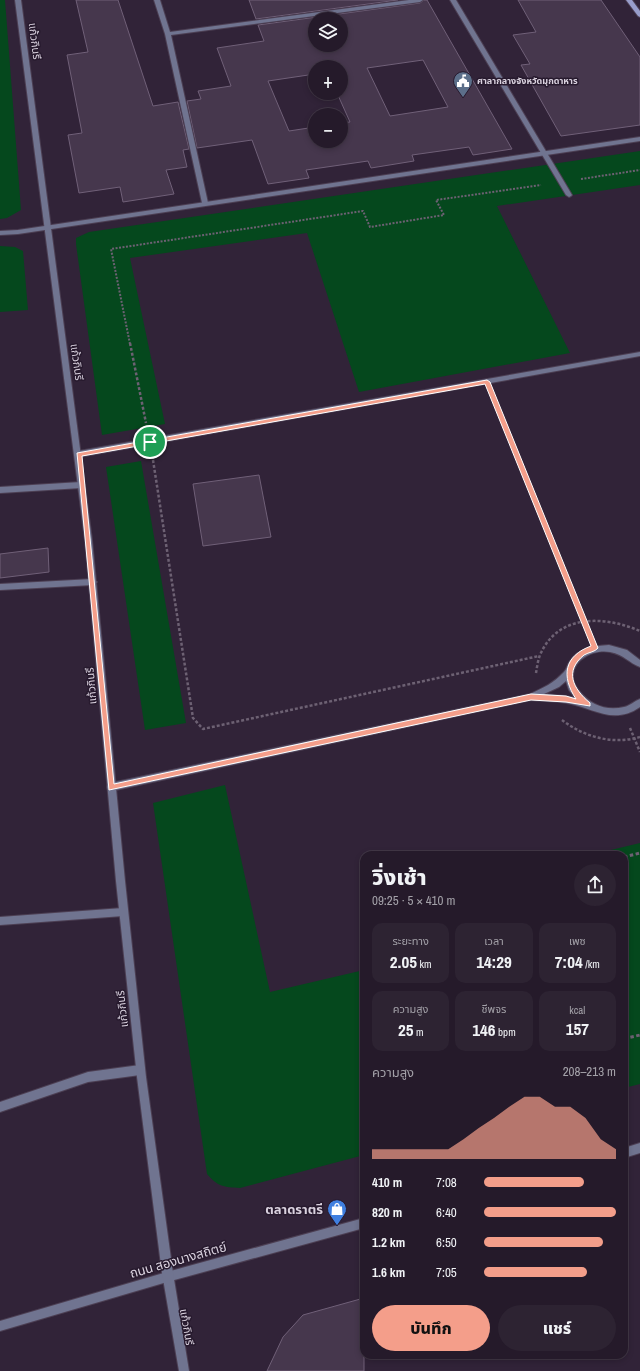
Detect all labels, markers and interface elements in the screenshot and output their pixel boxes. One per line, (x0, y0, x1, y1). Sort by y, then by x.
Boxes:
map controls (308, 12, 348, 148)
button: layers (308, 12, 348, 52)
street label: แก้วกินรี (26, 22, 44, 61)
button: + (308, 60, 348, 100)
public building icon: ศาลากลางจังหวัดมุกดาหาร (452, 70, 474, 98)
place label: ศาลากลางจังหวัดมุกดาหาร (477, 75, 578, 87)
button: − (308, 108, 348, 148)
street label: แก้วกินรี (67, 343, 87, 382)
pin (133, 425, 167, 459)
icon: arrive (139, 431, 161, 453)
street label: แก้วกินรี (82, 666, 100, 705)
text: วิ่งเช้า (372, 862, 427, 892)
button: share (574, 864, 616, 906)
text: 09:25 · 5 × 410 m (372, 892, 455, 909)
text: ระยะทาง (392, 934, 429, 948)
text: เวลา (484, 934, 504, 948)
text: เพซ (569, 934, 586, 948)
text: 2.05 (390, 950, 417, 973)
text: 14:29 (476, 950, 512, 973)
text: 7:04 (555, 950, 583, 973)
text: km (417, 957, 432, 971)
text: /km (583, 957, 600, 971)
street label: แก้วกินรี (113, 989, 131, 1028)
text: ความสูง (393, 1002, 428, 1016)
text: ชีพจร (482, 1002, 506, 1016)
text: kcal (569, 1003, 585, 1017)
text: 157 (566, 1017, 589, 1040)
text: 25 (398, 1018, 413, 1041)
text: 146 (472, 1018, 496, 1041)
text: m (413, 1025, 423, 1039)
text: bpm (496, 1025, 516, 1039)
text: 208–213 m (563, 1063, 616, 1080)
text: ความสูง (372, 1064, 414, 1081)
text: 410 m (372, 1174, 402, 1191)
text: 7:08 (436, 1174, 457, 1191)
shop icon: ตลาดราตรี (326, 1198, 348, 1226)
place label: ตลาดราตรี (265, 1201, 323, 1218)
text: 820 m (372, 1204, 402, 1221)
text: 6:40 (436, 1204, 457, 1221)
text: 1.2 km (372, 1234, 405, 1251)
text: 6:50 (436, 1234, 457, 1251)
street label: ถนน สองนางสถิตย์ (128, 1238, 229, 1282)
text: 1.6 km (372, 1264, 405, 1281)
text: 7:05 (436, 1264, 457, 1281)
button: บันทึก (372, 1305, 490, 1351)
button: แชร์ (498, 1305, 616, 1351)
street label: แก้วกินรี (177, 1308, 197, 1347)

